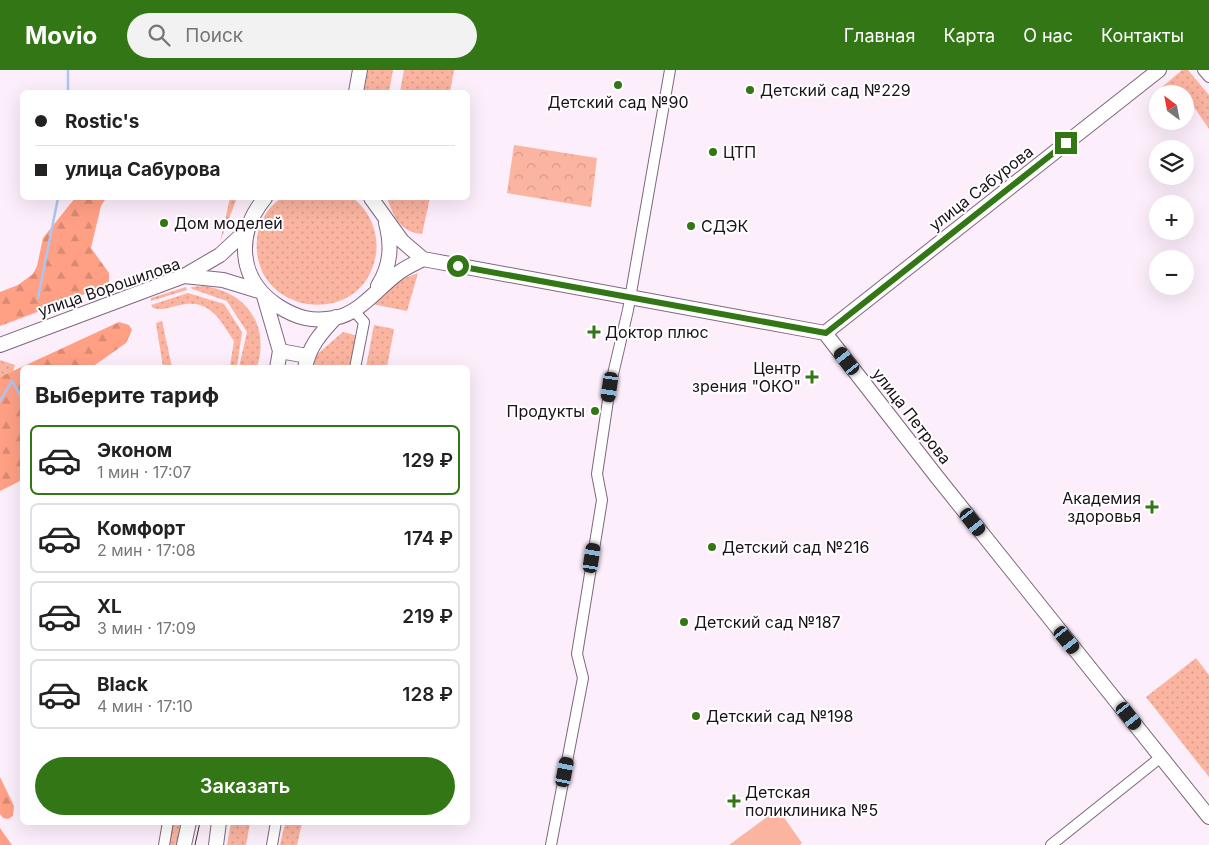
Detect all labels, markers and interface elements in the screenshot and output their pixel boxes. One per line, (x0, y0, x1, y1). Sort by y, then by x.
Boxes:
search box (127, 13, 477, 58)
text: Movio (25, 21, 97, 50)
icon: search (145, 21, 173, 49)
text: Поиск (185, 24, 243, 47)
text: Главная (844, 25, 915, 46)
text: Карта (943, 25, 995, 46)
text: О нас (1023, 25, 1073, 46)
text: Контакты (1101, 25, 1184, 46)
marker: Детский сад №90 (612, 79, 624, 91)
place label: Детский сад №229 (760, 80, 911, 100)
marker: Детский сад №229 (744, 84, 756, 96)
north arrow (1149, 85, 1194, 130)
map controls (1149, 85, 1194, 295)
place label: Детский сад №90 (547, 92, 689, 112)
text: Rostic's (65, 110, 139, 133)
route end (1055, 132, 1077, 154)
button: layers (1149, 140, 1194, 185)
street label: улица Сабурова (925, 141, 1037, 235)
place label: ЦТП (723, 142, 756, 162)
marker: ЦТП (707, 146, 719, 158)
text: улица Сабурова (65, 158, 221, 181)
button: + (1149, 195, 1194, 240)
place label: Дом моделей (174, 213, 283, 233)
place label: СДЭК (701, 216, 748, 236)
marker: Дом моделей (158, 217, 170, 229)
marker: СДЭК (685, 220, 697, 232)
button: − (1149, 250, 1194, 295)
street label: улица Ворошилова (35, 253, 183, 321)
route start (447, 255, 469, 277)
place label: Доктор плюс (605, 322, 709, 342)
marker: Доктор плюс (587, 325, 601, 339)
car (831, 345, 862, 377)
place label: Центр зрения "ОКО" (692, 358, 801, 396)
street label: улица Петрова (868, 364, 956, 468)
marker: Центр зрения "ОКО" (805, 370, 819, 384)
car (600, 371, 619, 403)
text: Выберите тариф (35, 382, 219, 408)
place label: Продукты (507, 401, 585, 421)
marker: Продукты (589, 405, 601, 417)
icon: car (37, 438, 82, 483)
text: Эконом (97, 439, 172, 462)
text: 129 ₽ (402, 449, 453, 472)
text: 1 мин · 17:07 (97, 462, 191, 482)
place label: Академия здоровья (1062, 488, 1141, 526)
marker: Академия здоровья (1145, 500, 1159, 514)
car (957, 506, 988, 538)
icon: car (37, 516, 82, 561)
text: Комфорт (97, 517, 185, 540)
text: 174 ₽ (404, 527, 453, 550)
place label: Детский сад №216 (722, 537, 869, 557)
text: 2 мин · 17:08 (97, 540, 196, 560)
marker: Детский сад №216 (706, 541, 718, 553)
car (582, 542, 601, 574)
icon: car (37, 594, 82, 639)
text: XL (97, 595, 122, 618)
text: 219 ₽ (402, 605, 453, 628)
place label: Детский сад №187 (694, 612, 841, 632)
marker: Детский сад №187 (678, 616, 690, 628)
text: 3 мин · 17:09 (97, 618, 196, 638)
car (1051, 624, 1082, 656)
icon: car (37, 672, 82, 717)
text: Black (97, 673, 148, 696)
text: 128 ₽ (402, 683, 453, 706)
text: 4 мин · 17:10 (97, 696, 193, 716)
car (1113, 700, 1144, 732)
place label: Детский сад №198 (706, 706, 854, 726)
marker: Детский сад №198 (690, 710, 702, 722)
car (554, 756, 575, 788)
button: Заказать (35, 757, 455, 815)
place label: Детская поликлиника №5 (745, 782, 878, 820)
marker: Детская поликлиника №5 (727, 794, 741, 808)

